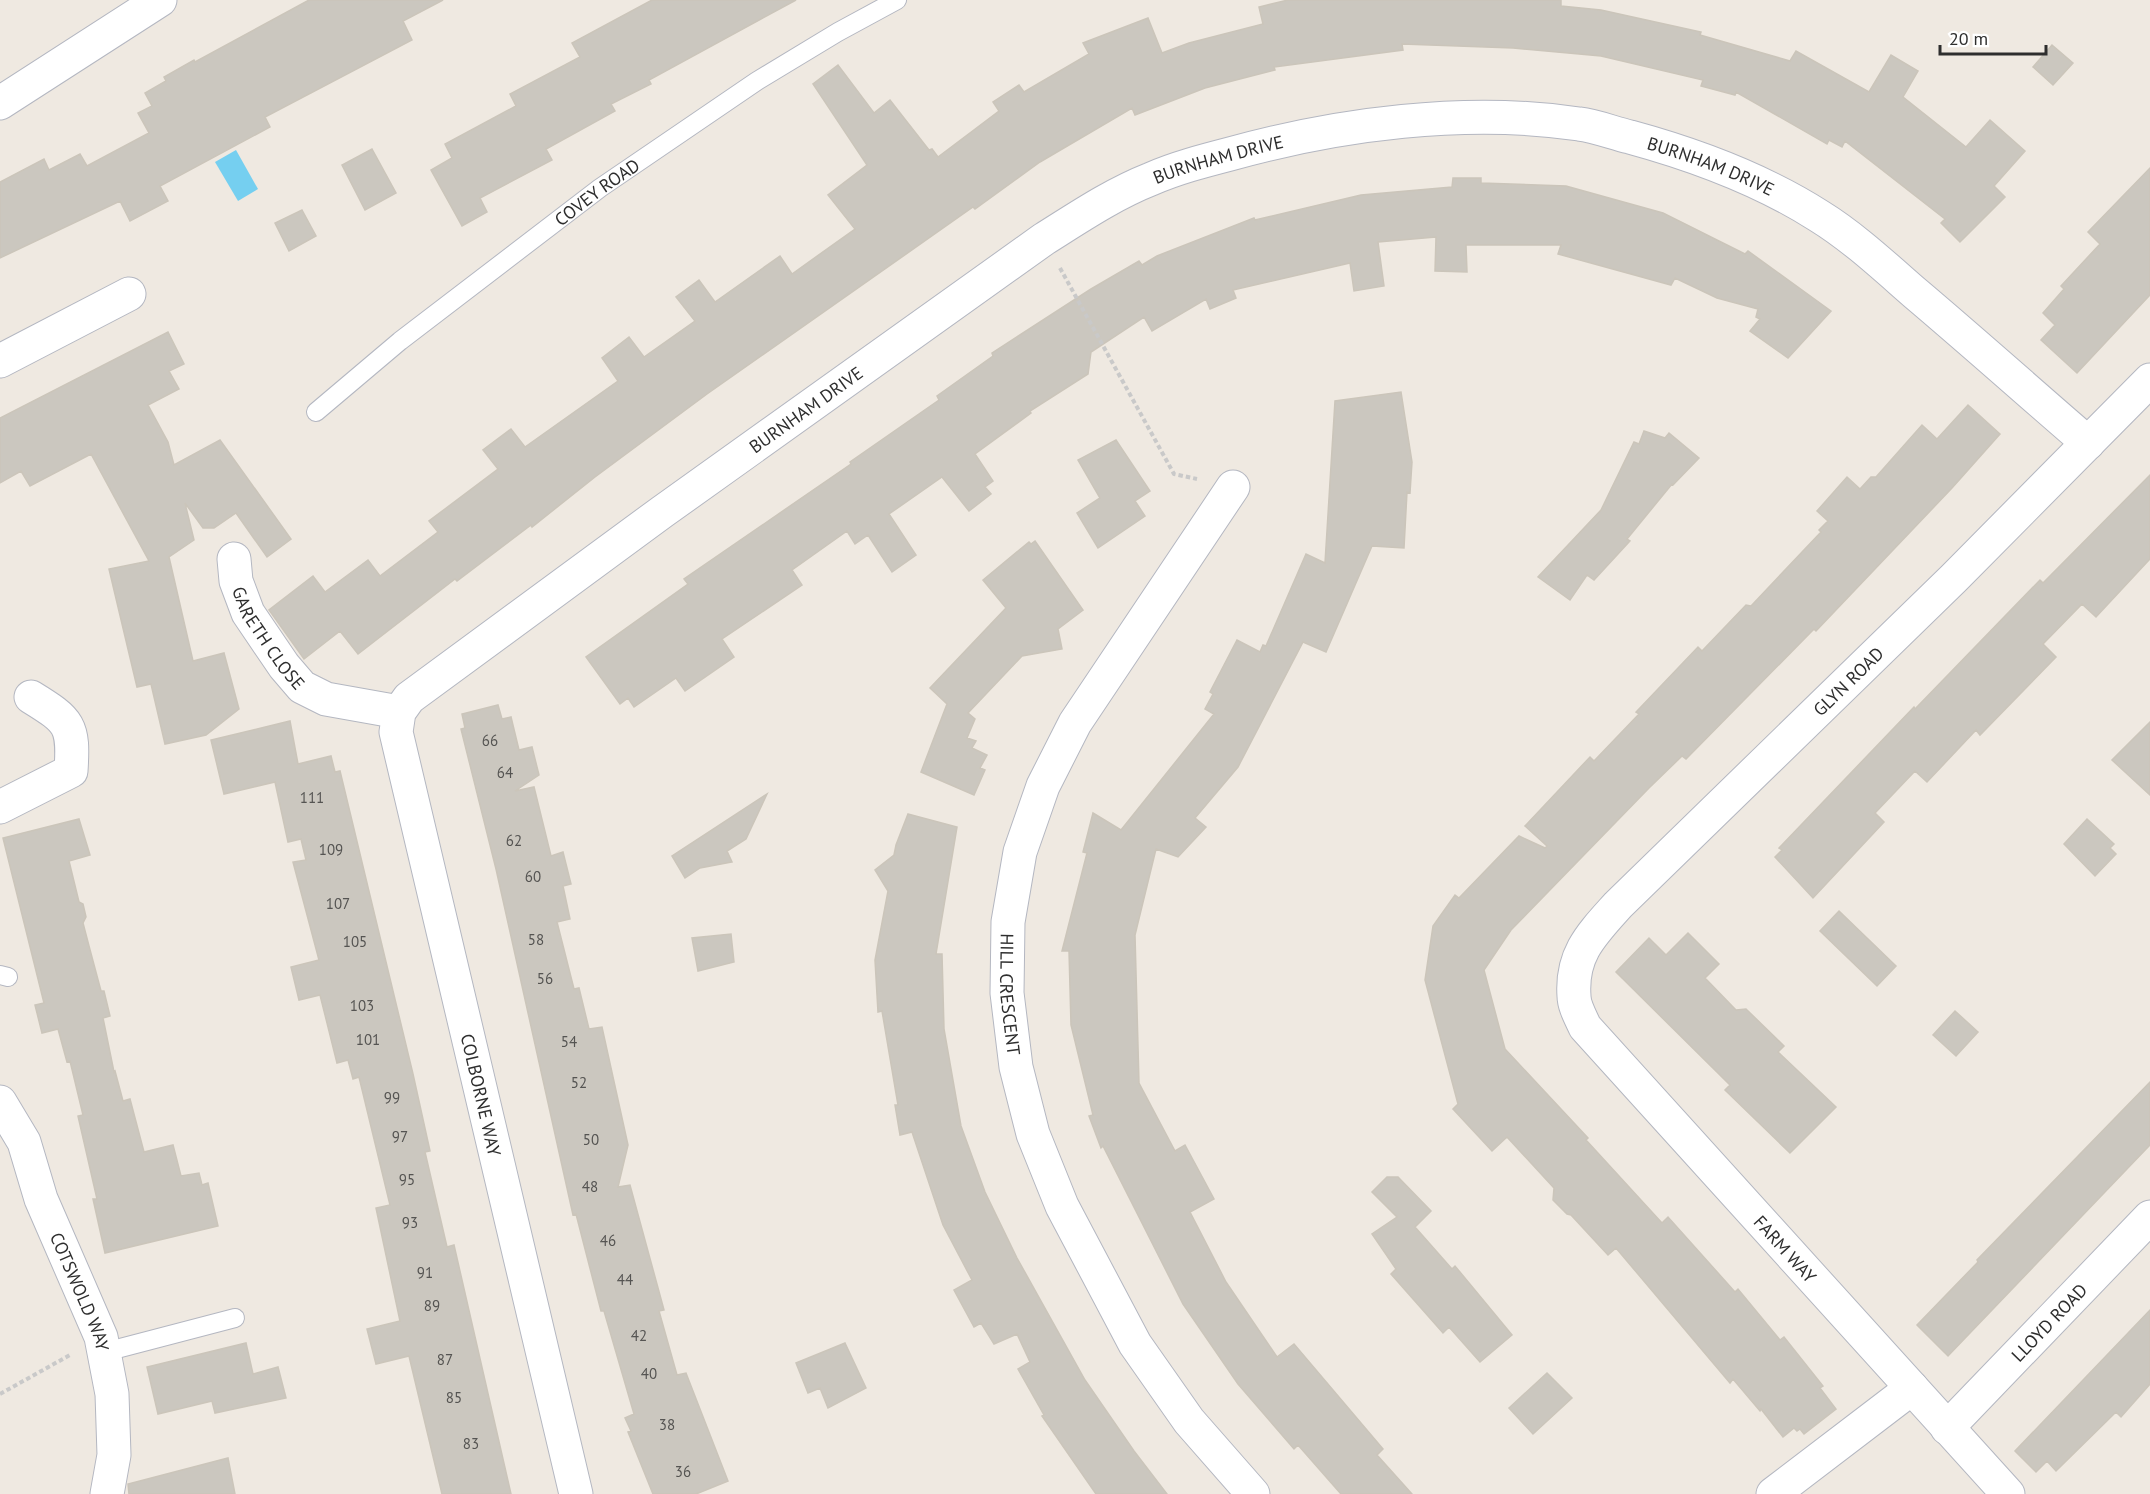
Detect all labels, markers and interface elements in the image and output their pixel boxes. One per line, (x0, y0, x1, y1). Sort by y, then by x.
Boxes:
scale bar (1940, 18, 2046, 56)
text: 20 m (1949, 27, 1988, 50)
street label: BURNHAM DRIVE (1149, 130, 1285, 188)
street label: BURNHAM DRIVE (1645, 131, 1778, 200)
street label: COVEY ROAD (549, 153, 644, 230)
street label: BURNHAM DRIVE (744, 361, 867, 458)
street label: GARETH CLOSE (228, 583, 310, 694)
street label: GLYN ROAD (1808, 642, 1888, 721)
house number: 66 (482, 731, 498, 750)
house number: 64 (497, 763, 513, 782)
house number: 111 (300, 788, 324, 807)
house number: 62 (506, 831, 522, 850)
house number: 109 (319, 840, 343, 859)
house number: 60 (525, 867, 541, 886)
house number: 107 (326, 894, 350, 913)
house number: 58 (528, 930, 544, 949)
house number: 105 (343, 932, 367, 951)
street label: HILL CRESCENT (995, 933, 1026, 1057)
house number: 56 (537, 969, 553, 988)
house number: 103 (350, 996, 374, 1015)
house number: 101 (356, 1030, 380, 1049)
street label: COLBORNE WAY (456, 1032, 506, 1158)
house number: 54 (561, 1032, 577, 1051)
house number: 52 (571, 1073, 587, 1092)
house number: 99 (384, 1088, 400, 1107)
house number: 97 (392, 1127, 408, 1146)
house number: 50 (583, 1130, 599, 1149)
house number: 95 (399, 1170, 415, 1189)
house number: 48 (582, 1177, 598, 1196)
street label: FARM WAY (1749, 1210, 1821, 1288)
house number: 93 (402, 1213, 418, 1232)
street label: COTSWOLD WAY (45, 1229, 115, 1353)
house number: 46 (600, 1231, 616, 1250)
house number: 91 (417, 1263, 433, 1282)
house number: 44 (617, 1270, 633, 1289)
street label: LLOYD ROAD (2006, 1278, 2092, 1366)
house number: 89 (424, 1296, 440, 1315)
house number: 42 (631, 1326, 647, 1345)
house number: 87 (437, 1350, 453, 1369)
house number: 40 (641, 1364, 657, 1383)
house number: 85 (446, 1388, 462, 1407)
house number: 38 (659, 1415, 675, 1434)
house number: 83 (463, 1434, 479, 1453)
house number: 36 (675, 1462, 691, 1481)

